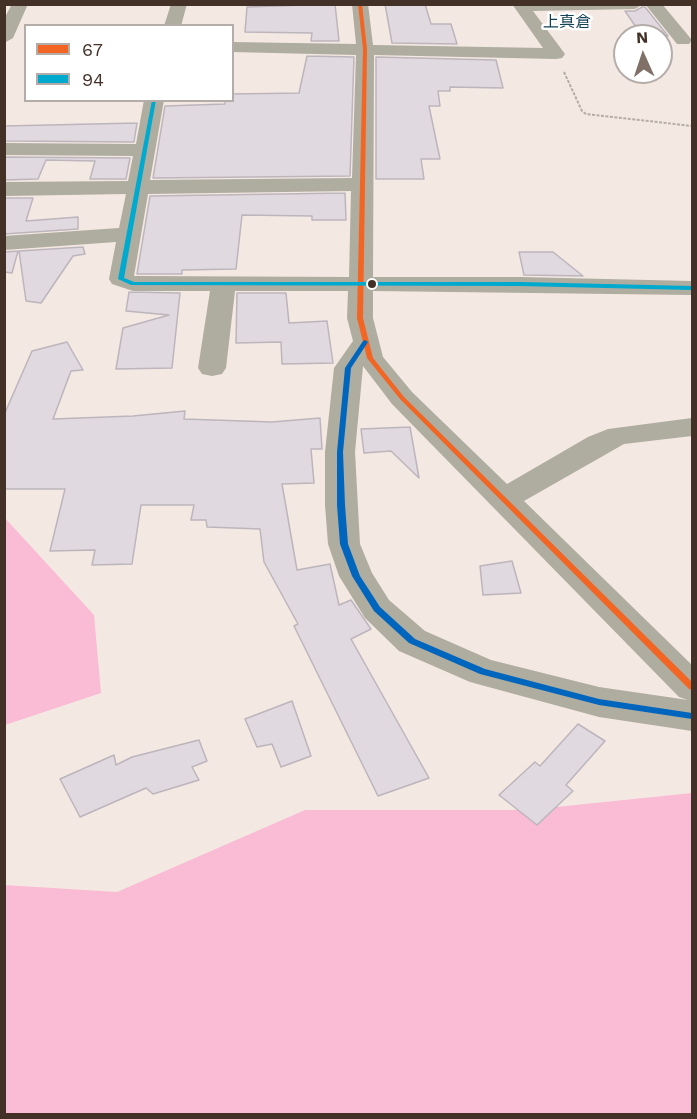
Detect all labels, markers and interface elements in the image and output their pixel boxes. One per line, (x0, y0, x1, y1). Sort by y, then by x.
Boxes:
district label: 上真倉 (543, 12, 591, 32)
legend (24, 24, 234, 102)
north arrow (613, 24, 673, 84)
text: N (636, 28, 649, 47)
text: 67 (82, 39, 103, 60)
text: 94 (82, 69, 104, 90)
unlabelled marker (366, 278, 378, 290)

